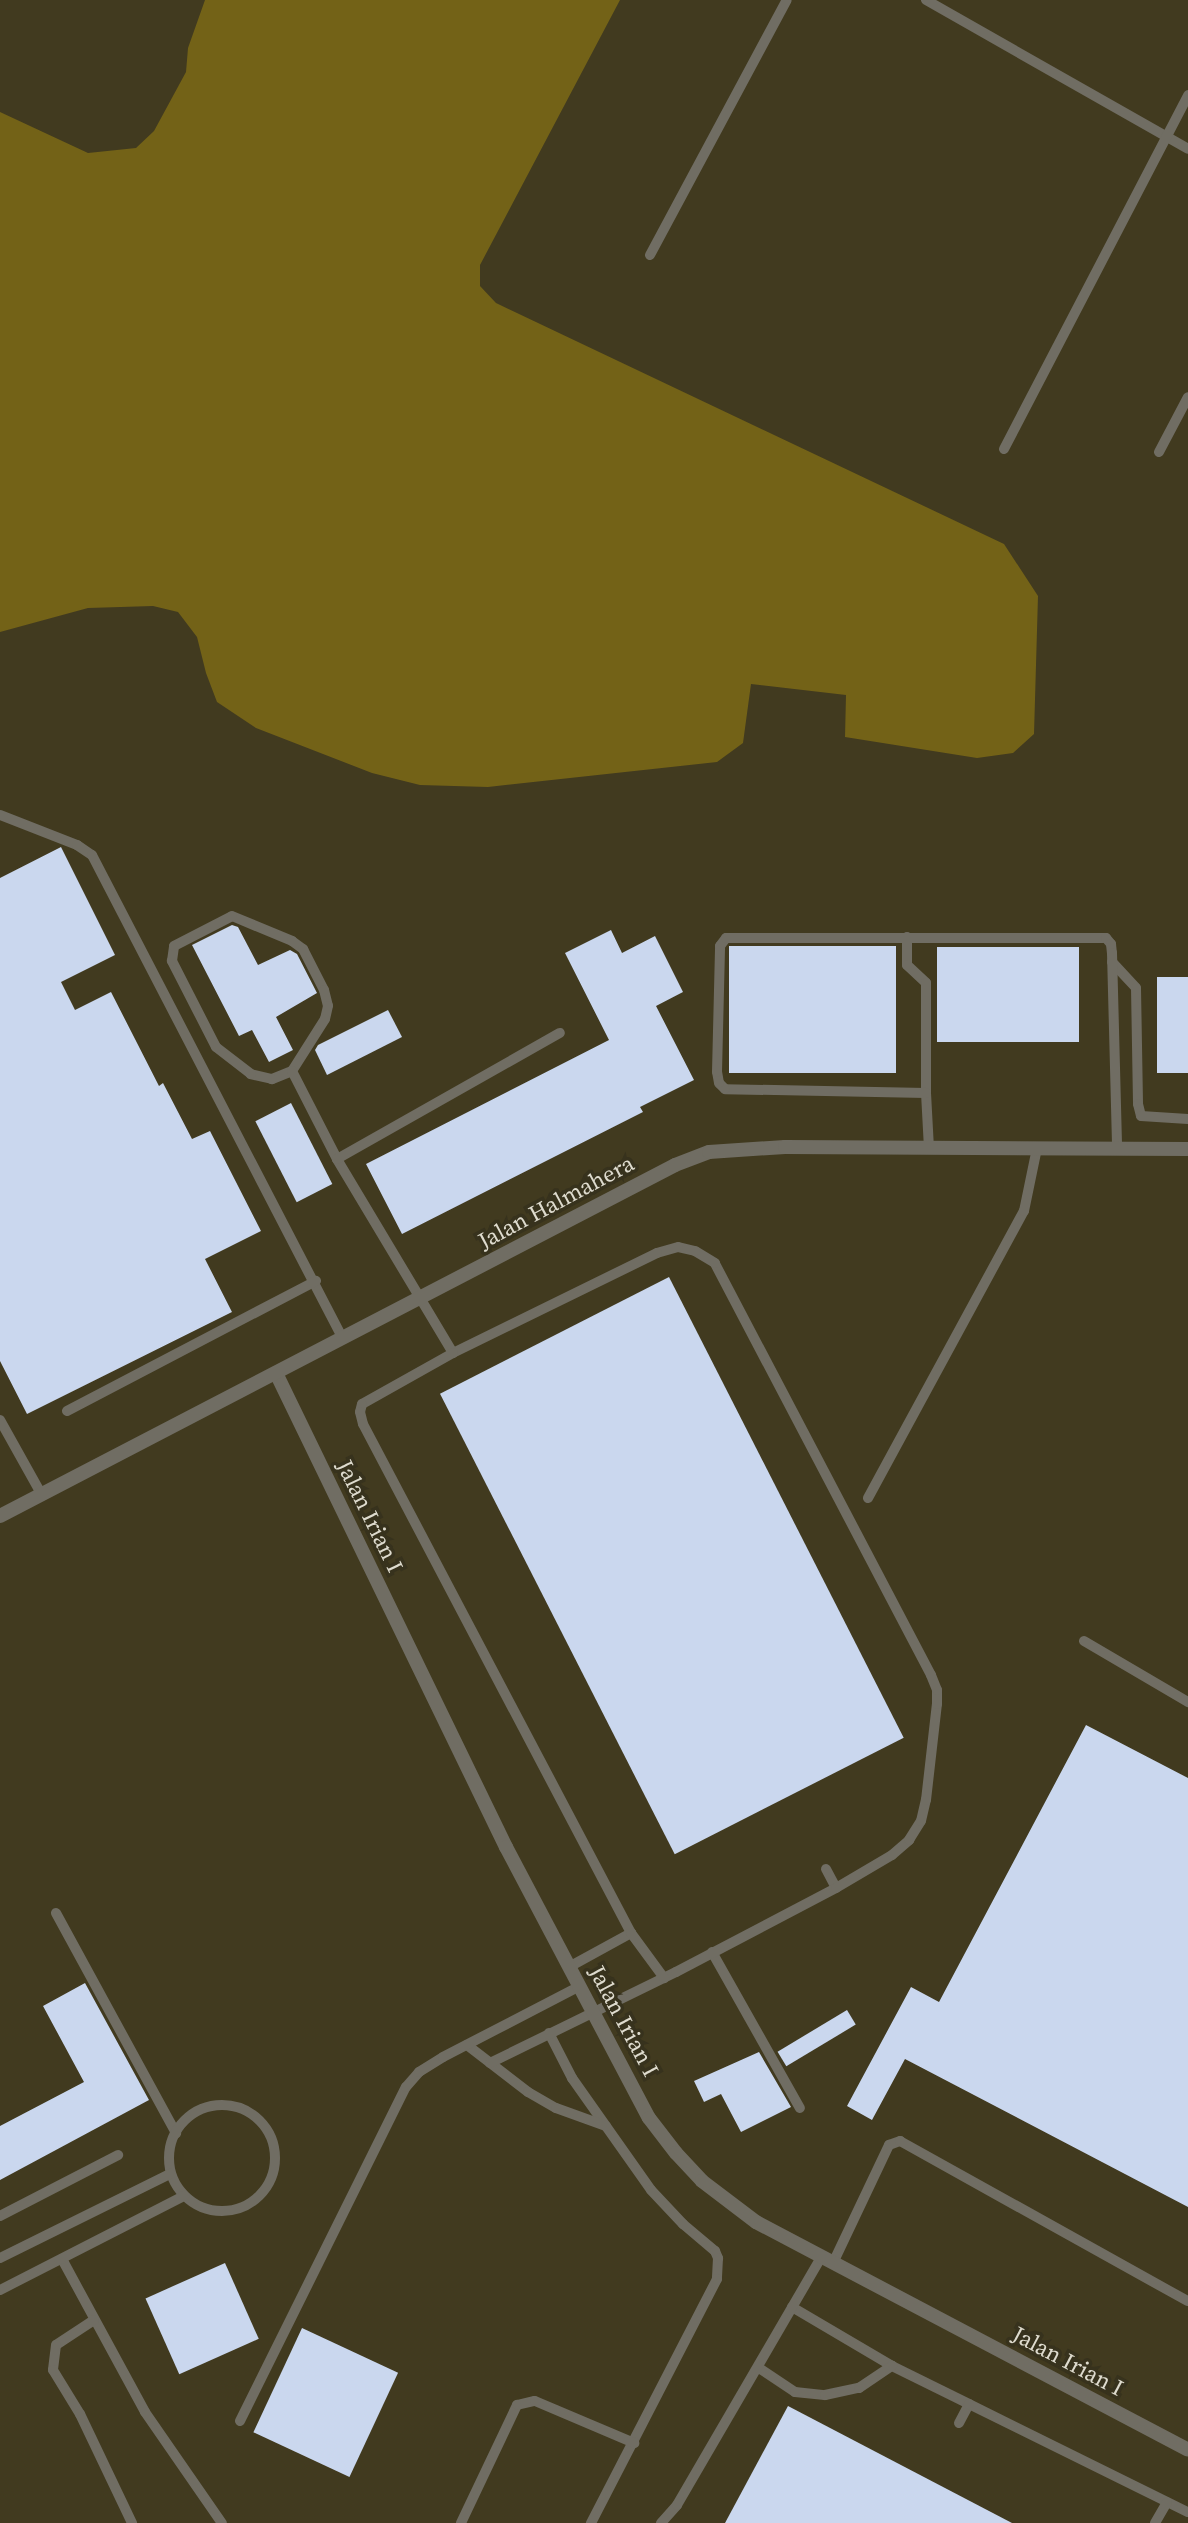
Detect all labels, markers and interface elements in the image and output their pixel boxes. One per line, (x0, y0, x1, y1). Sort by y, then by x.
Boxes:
street label: Jalan Halmahera (473, 1149, 639, 1255)
street label: Jalan Irian I (331, 1455, 409, 1577)
street label: Jalan Irian I (583, 1961, 665, 2081)
street label: Jalan Irian I (1008, 2320, 1128, 2402)

